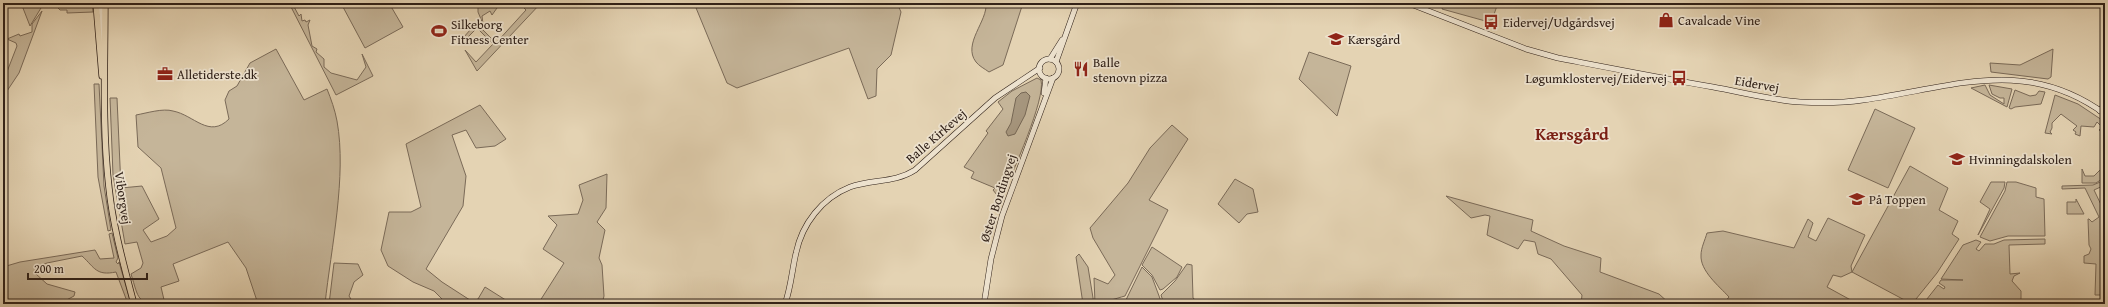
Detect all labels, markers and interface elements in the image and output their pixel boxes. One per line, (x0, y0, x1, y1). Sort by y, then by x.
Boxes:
shop icon: Cavalcade Vine (1657, 11, 1675, 29)
place label: Cavalcade Vine (1678, 11, 1760, 30)
bus stop icon: Eidervej/Udgårdsvej (1482, 13, 1500, 31)
place label: Eidervej/Udgårdsvej (1503, 13, 1615, 32)
place label: Silkeborg Fitness Center (451, 15, 529, 49)
sports icon: Silkeborg Fitness Center (430, 22, 448, 40)
school or university icon: Kærsgård (1327, 30, 1345, 48)
place label: Kærsgård (1348, 30, 1400, 49)
place label: Balle stenovn pizza (1093, 53, 1168, 87)
restaurant icon: Balle stenovn pizza (1072, 60, 1090, 78)
office icon: Alletiderste.dk (156, 65, 174, 83)
place label: Alletiderste.dk (177, 65, 258, 84)
place label: Løgumklostervej/Eidervej (1526, 69, 1667, 88)
bus stop icon: Løgumklostervej/Eidervej (1670, 69, 1688, 87)
street label: Eidervej (1733, 71, 1781, 97)
street label: Balle Kirkevej (902, 104, 970, 168)
district label: Kærsgård (1535, 121, 1609, 146)
school or university icon: Hvinningdalskolen (1948, 150, 1966, 168)
place label: Hvinningdalskolen (1969, 150, 2072, 169)
street label: Øster Bordingvej (975, 152, 1021, 244)
street label: Viborgvej (110, 170, 136, 226)
school or university icon: På Toppen (1848, 190, 1866, 208)
place label: På Toppen (1869, 190, 1927, 209)
scale bar (28, 255, 147, 281)
text: 200 m (34, 260, 64, 277)

